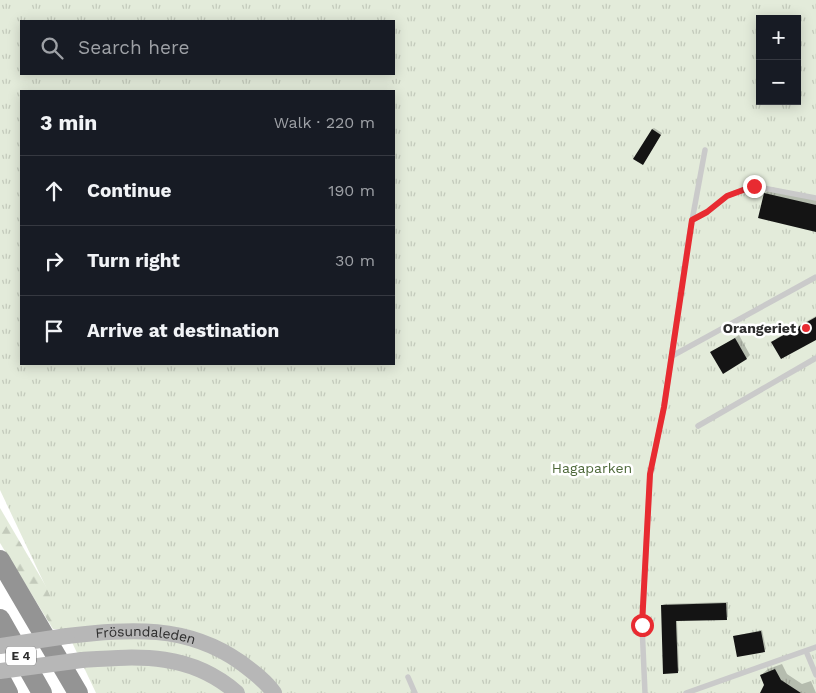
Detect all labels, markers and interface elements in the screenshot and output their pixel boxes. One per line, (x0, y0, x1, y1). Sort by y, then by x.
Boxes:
map controls (756, 15, 801, 105)
button: + (756, 15, 801, 60)
search box (20, 20, 395, 75)
icon: search (38, 34, 66, 62)
text: Search here (78, 36, 189, 59)
button: − (756, 60, 801, 105)
text: 3 min (40, 110, 97, 135)
text: Walk · 220 m (274, 113, 375, 132)
route end (743, 175, 766, 198)
icon: ahead (40, 177, 68, 205)
text: Continue (87, 179, 171, 202)
text: 190 m (328, 181, 375, 200)
icon: right (40, 247, 68, 275)
text: Turn right (87, 249, 180, 272)
text: 30 m (335, 251, 375, 270)
icon: arrive (40, 317, 68, 345)
text: Arrive at destination (87, 319, 279, 342)
place label: Orangeriet (723, 320, 796, 336)
marker: Orangeriet (800, 322, 812, 334)
park label: Hagaparken (552, 460, 632, 476)
route start (631, 614, 654, 637)
street label: Frösundaleden (95, 623, 198, 647)
road number: E 4 (6, 646, 36, 666)

